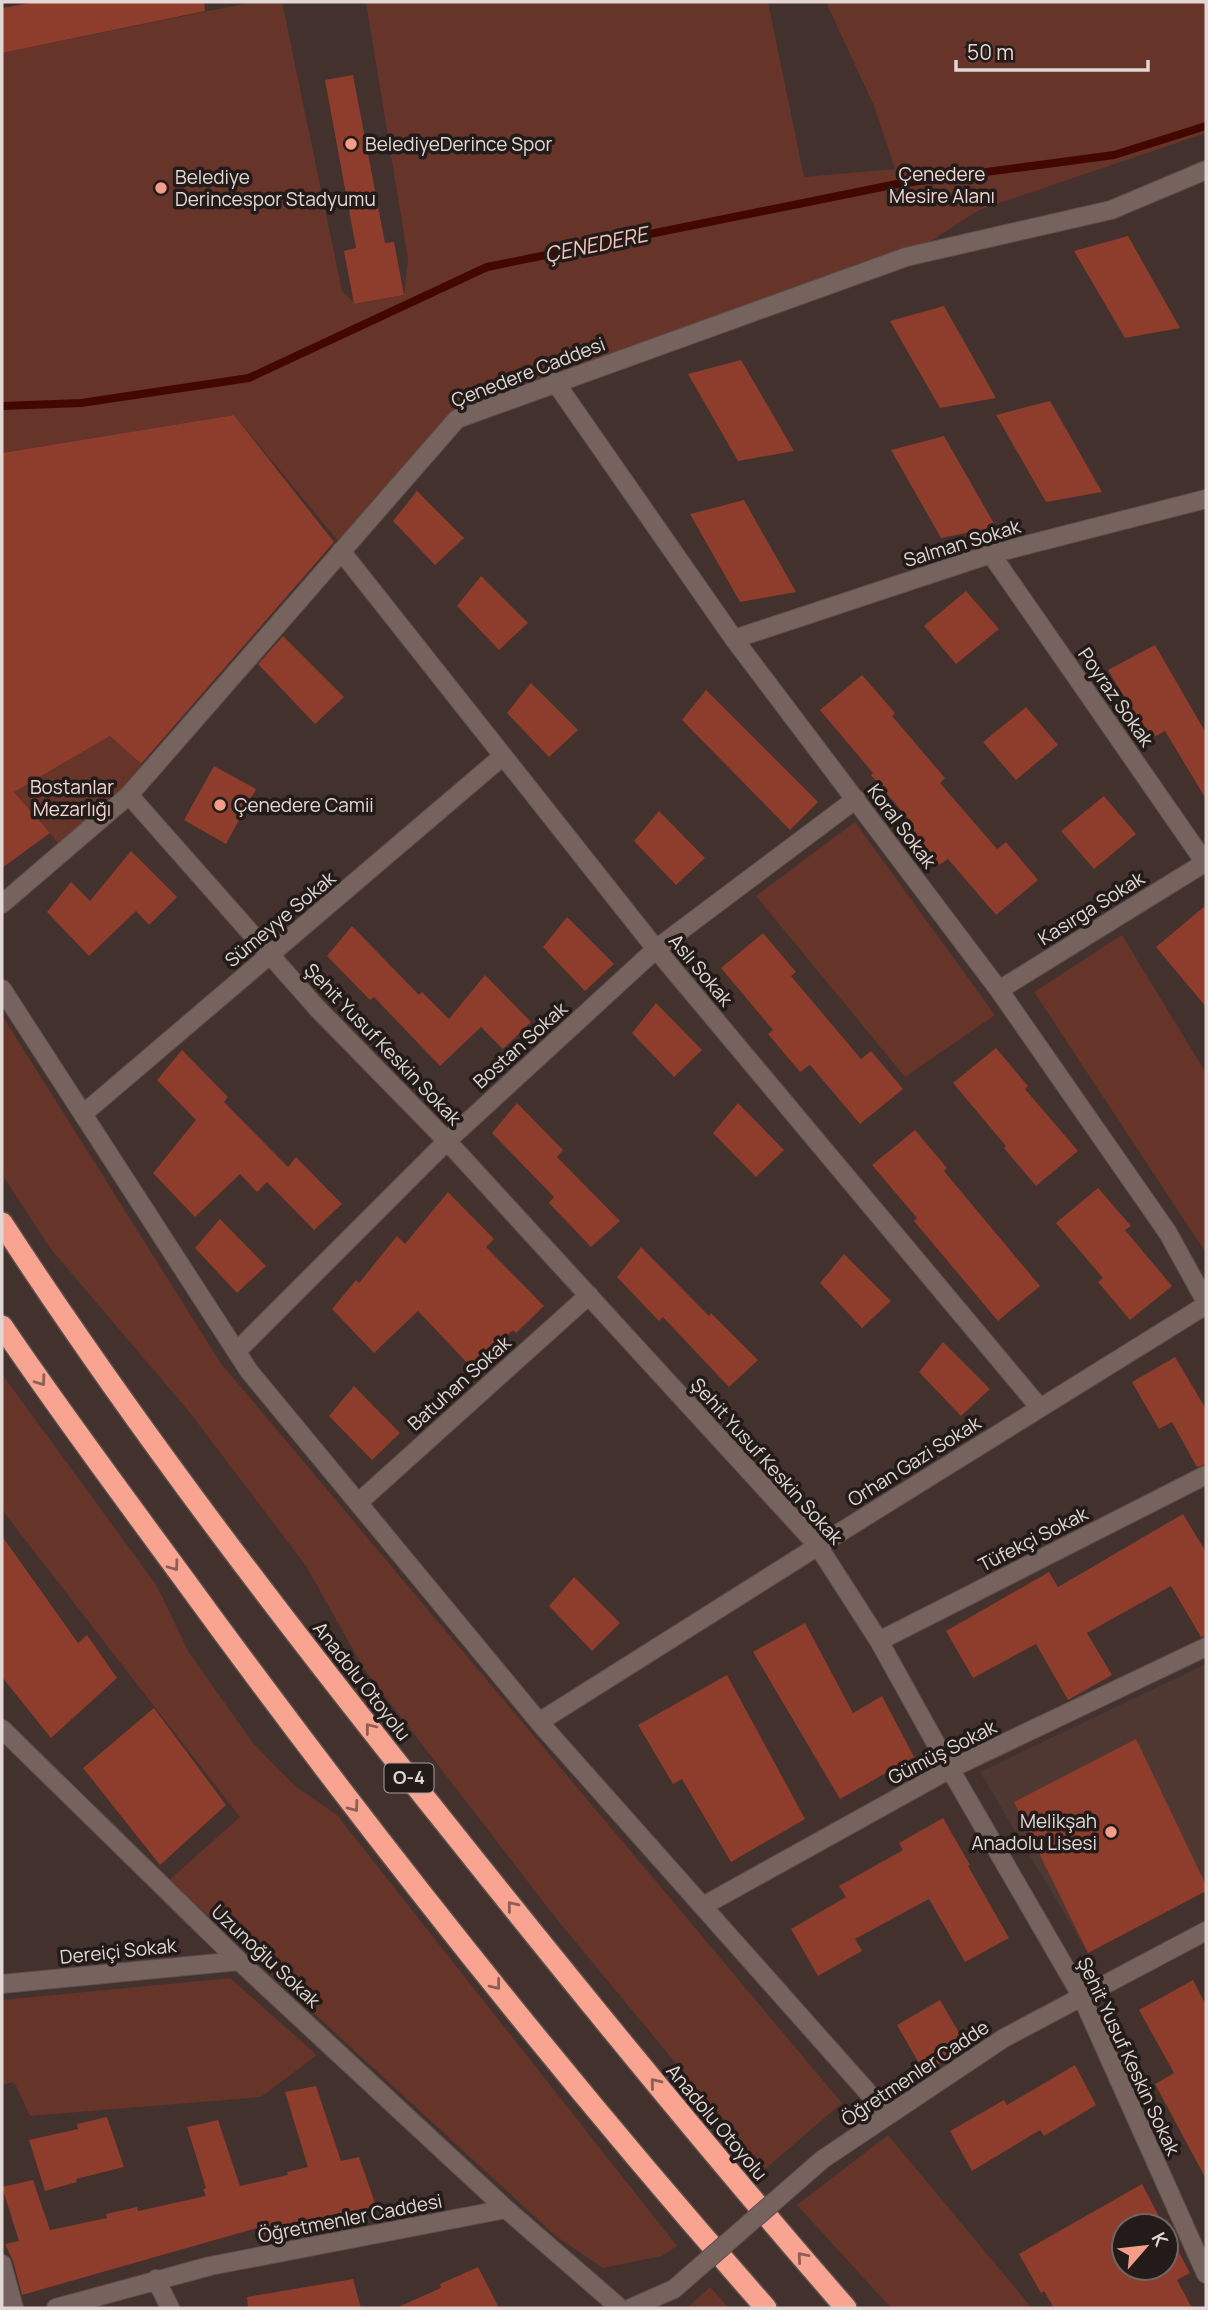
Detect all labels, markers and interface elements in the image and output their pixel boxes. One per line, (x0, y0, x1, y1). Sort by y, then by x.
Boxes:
scale bar (956, 28, 1148, 72)
text: 50 m (967, 38, 1014, 66)
place label: BelediyeDerince Spor (365, 131, 552, 157)
marker: BelediyeDerince Spor (343, 136, 359, 152)
park label: Çenedere Mesire Alanı (889, 161, 995, 209)
place label: Belediye Derincespor Stadyumu (175, 164, 376, 212)
marker: Belediye Derincespor Stadyumu (153, 180, 169, 196)
water label: ÇENEDERE (542, 219, 653, 269)
street label: Çenedere Caddesi (447, 331, 609, 413)
street label: Salman Sokak (900, 513, 1024, 573)
street label: Poyraz Sokak (1072, 642, 1160, 752)
park label: Bostanlar Mezarlığı (30, 774, 114, 822)
street label: Koral Sokak (862, 778, 943, 874)
place label: Çenedere Camii (234, 792, 374, 818)
marker: Çenedere Camii (212, 797, 228, 813)
street label: Sümeyye Sokak (219, 865, 341, 973)
street label: Kasırga Sokak (1033, 865, 1150, 951)
street label: Aslı Sokak (663, 928, 739, 1012)
street label: Şehit Yusuf Keskin Sokak (299, 957, 468, 1131)
street label: Bostan Sokak (467, 995, 573, 1094)
street label: Batuhan Sokak (402, 1329, 517, 1436)
street label: Şehit Yusuf Keskin Sokak (685, 1372, 849, 1550)
one-way arrow (33, 1374, 45, 1386)
street label: Orhan Gazi Sokak (843, 1409, 986, 1512)
street label: Tüfekçi Sokak (974, 1500, 1093, 1578)
one-way arrow (166, 1558, 178, 1571)
street label: Anadolu Otoyolu (307, 1616, 417, 1746)
street label: Gümüş Sokak (883, 1713, 1001, 1790)
one-way arrow (366, 1724, 378, 1737)
road number: O-4 (384, 1764, 434, 1792)
one-way arrow (346, 1799, 359, 1812)
place label: Melikşah Anadolu Lisesi (971, 1808, 1097, 1856)
marker: Melikşah Anadolu Lisesi (1103, 1824, 1119, 1840)
street label: Uzunoğlu Sokak (206, 1899, 327, 2014)
one-way arrow (507, 1902, 520, 1914)
street label: Dereiçi Sokak (59, 1932, 178, 1970)
street label: Şehit Yusuf Keskin Sokak (1072, 1953, 1187, 2160)
one-way arrow (488, 1977, 501, 1990)
street label: Öğretmenler Cadde (836, 2014, 994, 2132)
street label: Anadolu Otoyolu (661, 2058, 773, 2186)
one-way arrow (650, 2079, 663, 2091)
street label: Öğretmenler Caddesi (256, 2187, 444, 2249)
north arrow (1110, 2212, 1180, 2282)
text: K (1146, 2227, 1175, 2251)
one-way arrow (798, 2252, 810, 2265)

